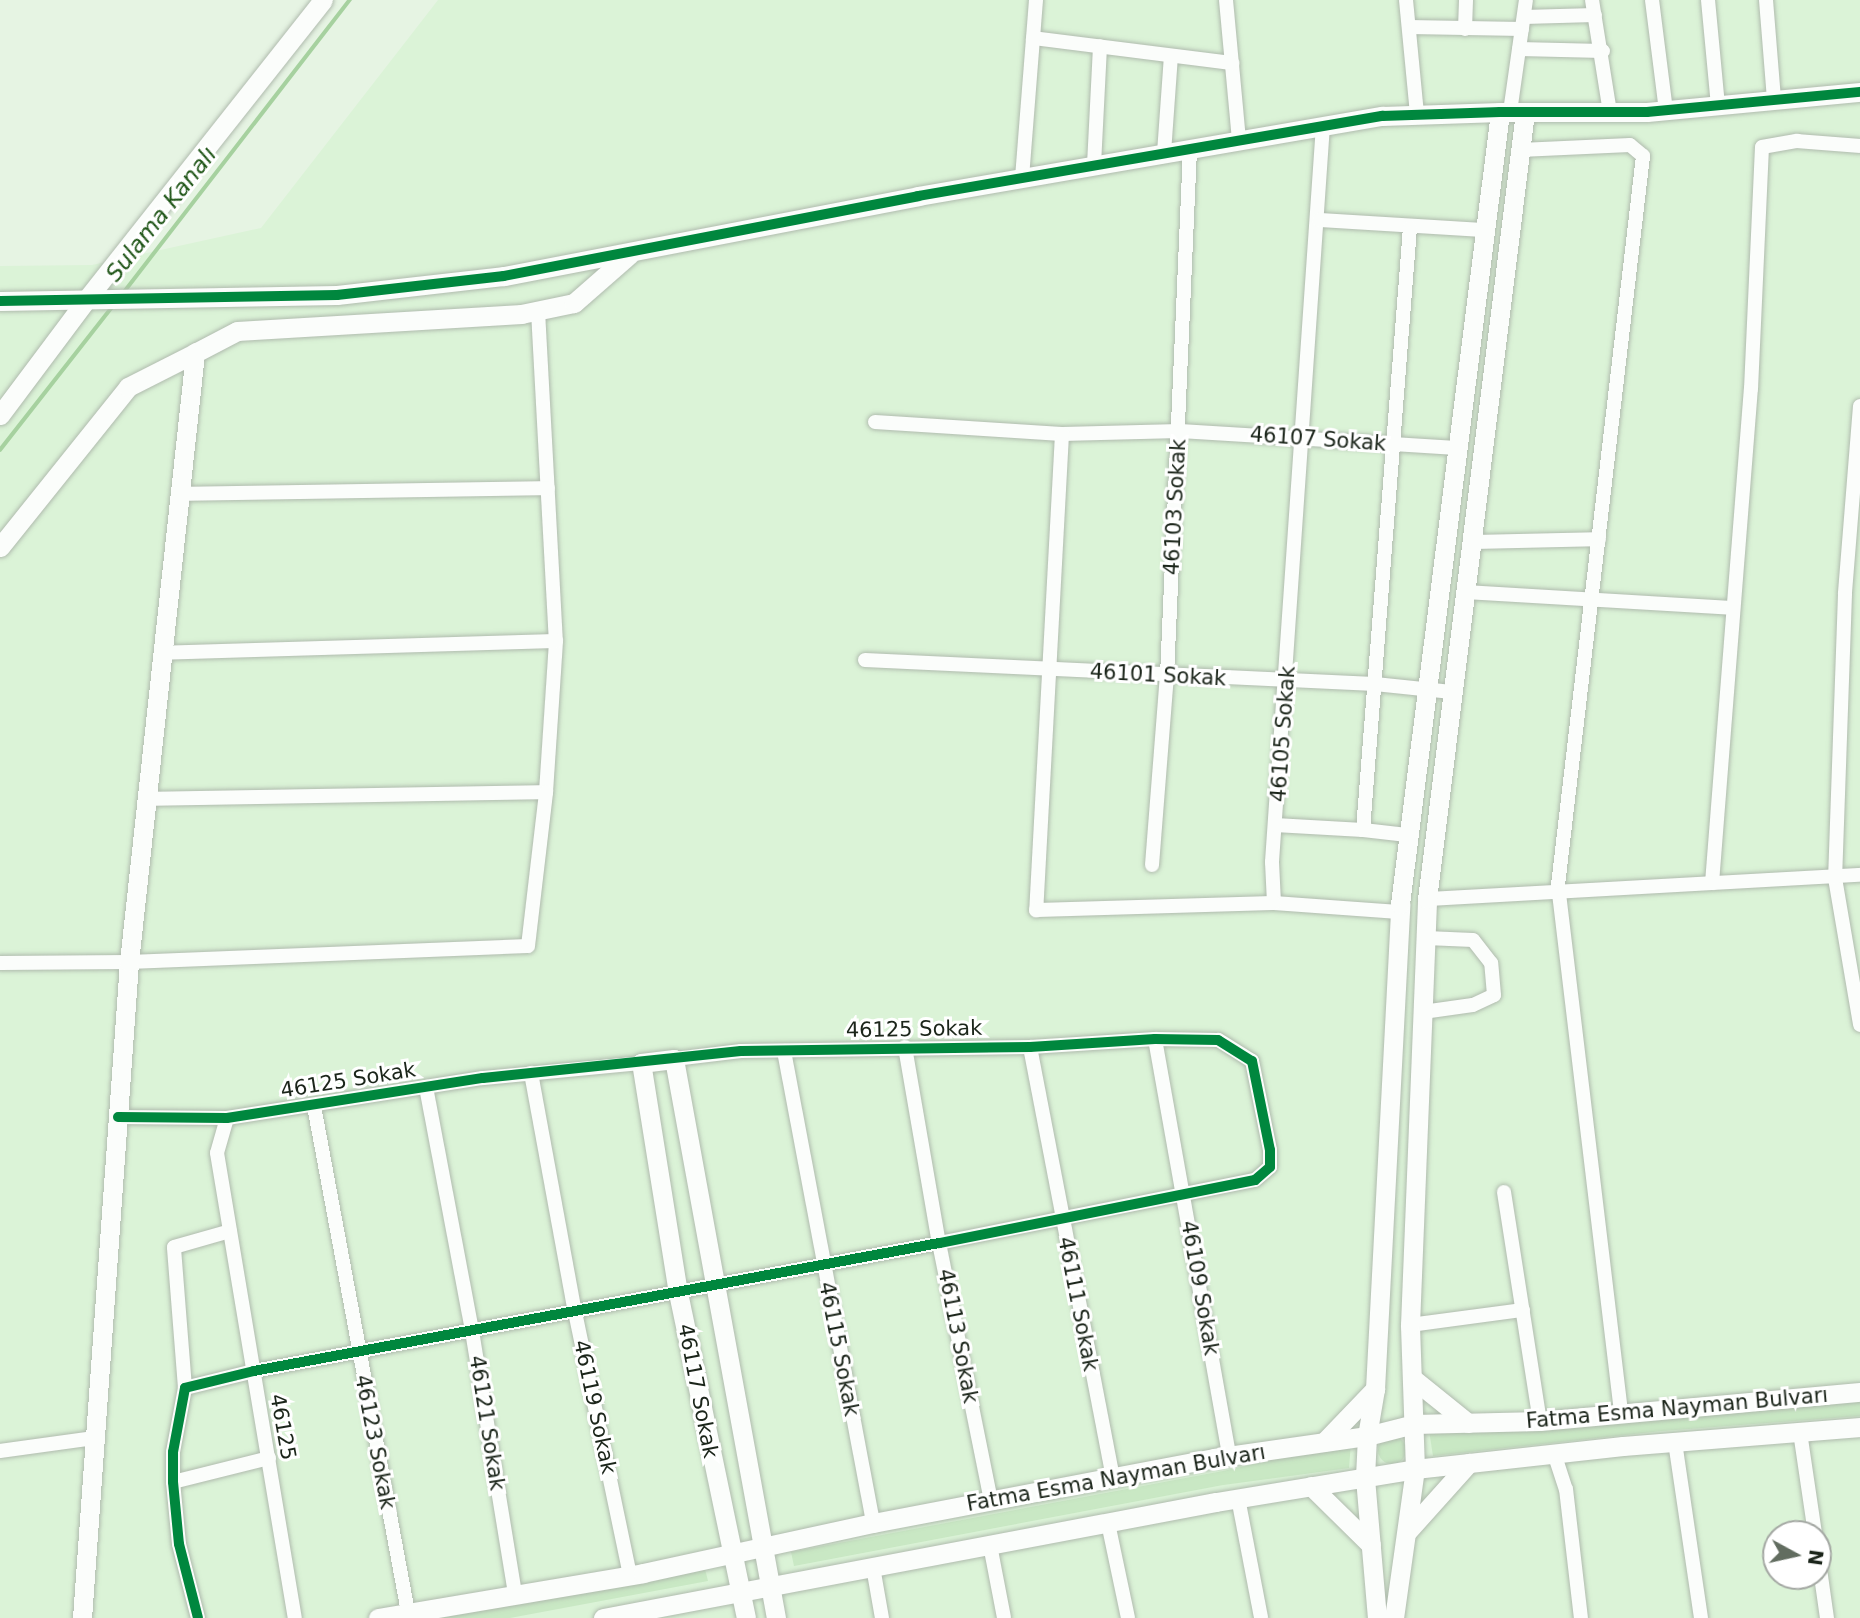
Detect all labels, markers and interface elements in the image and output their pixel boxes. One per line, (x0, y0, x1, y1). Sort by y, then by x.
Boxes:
water label: Sulama Kanalı (100, 141, 222, 287)
street label: 46107 Sokak (1249, 422, 1387, 456)
street label: 46103 Sokak (1159, 438, 1191, 576)
street label: 46101 Sokak (1089, 659, 1227, 691)
street label: 46105 Sokak (1266, 665, 1300, 803)
street label: 46125 Sokak (846, 1015, 982, 1043)
street label: 46125 Sokak (279, 1057, 417, 1103)
street label: 46109 Sokak (1176, 1219, 1224, 1357)
street label: 46111 Sokak (1053, 1235, 1103, 1373)
street label: 46113 Sokak (933, 1267, 983, 1405)
street label: 46115 Sokak (814, 1280, 864, 1418)
street label: 46117 Sokak (673, 1322, 723, 1460)
street label: 46119 Sokak (568, 1338, 622, 1476)
street label: 46121 Sokak (464, 1354, 510, 1492)
street label: 46123 Sokak (350, 1373, 400, 1511)
street label: Fatma Esma Nayman Bulvarı (1525, 1382, 1829, 1434)
street label: 46125 (265, 1392, 301, 1462)
street label: Fatma Esma Nayman Bulvarı (965, 1439, 1267, 1517)
north arrow (1762, 1520, 1832, 1590)
text: N (1804, 1548, 1828, 1567)

